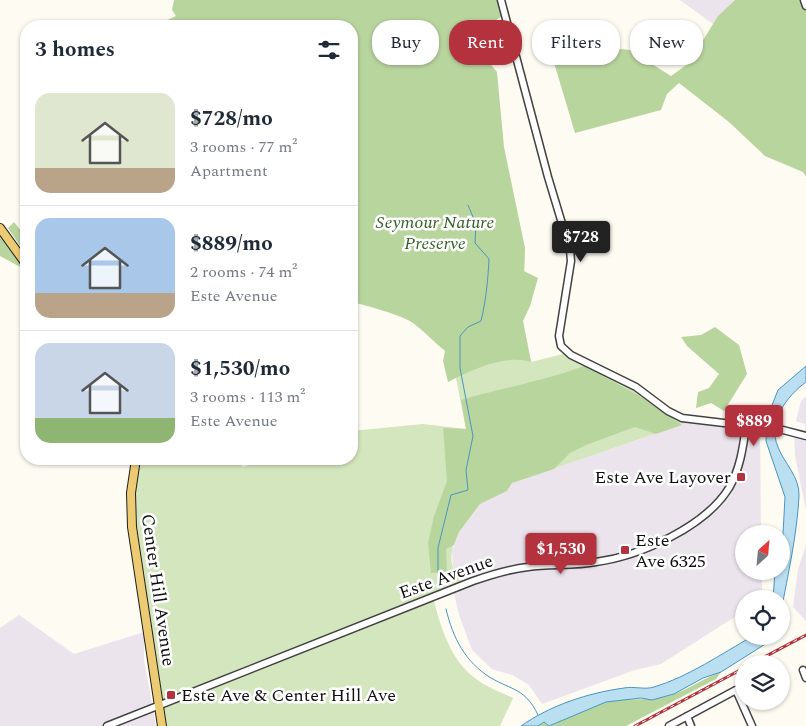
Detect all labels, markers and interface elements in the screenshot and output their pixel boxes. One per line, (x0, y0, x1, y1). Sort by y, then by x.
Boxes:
chip: Buy (372, 20, 439, 65)
chip: Rent (449, 20, 522, 65)
chip: Filters (532, 20, 620, 65)
chip: New (630, 20, 703, 65)
text: 3 homes (35, 34, 115, 66)
icon: filters (315, 36, 343, 64)
text: $728/mo (190, 103, 273, 135)
icon: home (75, 113, 135, 173)
text: 3 rooms · 77 m² (190, 135, 297, 159)
text: Apartment (190, 159, 268, 183)
park label: Seymour Nature Preserve (376, 209, 494, 257)
pin: $728 (551, 220, 611, 263)
text: $728 (563, 225, 599, 249)
text: $889/mo (190, 228, 273, 260)
icon: home (75, 238, 135, 298)
text: 2 rooms · 74 m² (190, 260, 297, 284)
text: Este Avenue (190, 284, 277, 308)
text: $1,530/mo (190, 353, 290, 385)
icon: home (75, 363, 135, 423)
text: 3 rooms · 113 m² (190, 385, 305, 409)
pin: $889 (724, 404, 784, 447)
text: Este Avenue (190, 409, 277, 433)
text: $889 (736, 409, 772, 433)
place label: Este Ave Layover (595, 464, 731, 491)
marker: Este Ave Layover (735, 471, 747, 483)
street label: Center Hill Avenue (134, 512, 182, 668)
north arrow (735, 525, 790, 580)
map controls (735, 525, 790, 710)
place label: Este Ave 6325 (635, 527, 706, 575)
pin: $1,530 (520, 532, 602, 575)
text: $1,530 (536, 537, 586, 561)
marker: Este Ave 6325 (619, 544, 631, 556)
street label: Este Avenue (395, 547, 497, 607)
button: locate (735, 590, 790, 645)
button: layers (735, 655, 790, 710)
place label: Este Ave & Center Hill Ave (181, 682, 396, 709)
marker: Este Ave & Center Hill Ave (165, 689, 177, 701)

